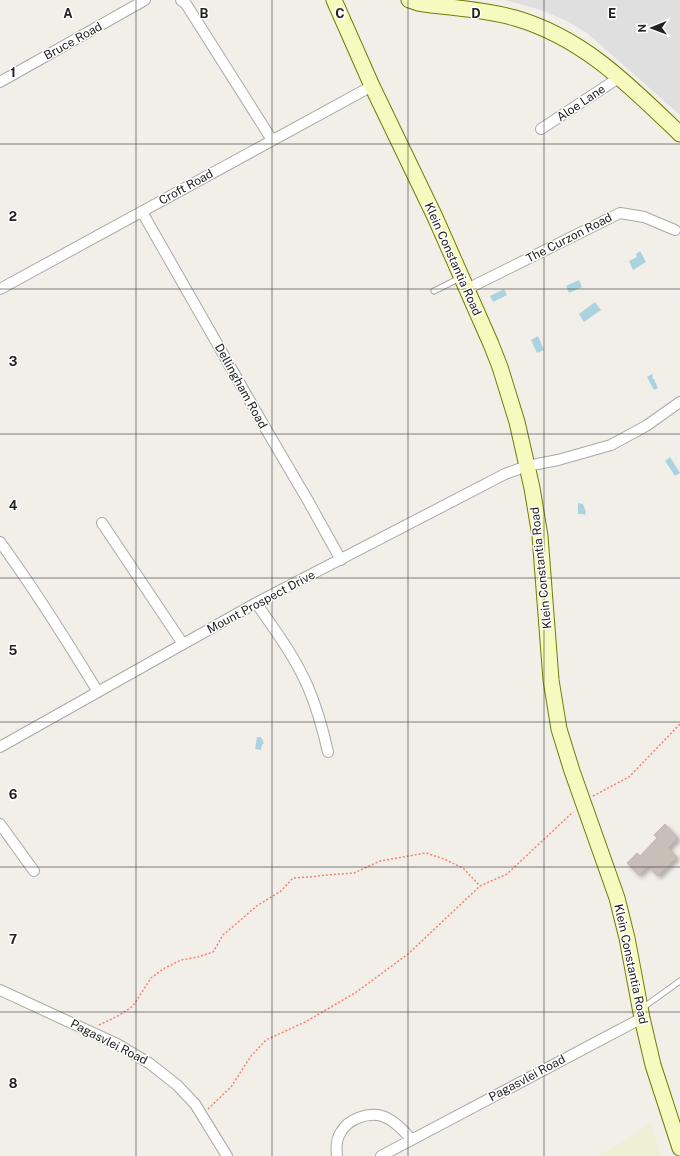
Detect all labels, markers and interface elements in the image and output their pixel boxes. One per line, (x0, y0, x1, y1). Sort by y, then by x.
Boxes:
text: A (63, 6, 73, 21)
text: B (200, 6, 209, 21)
text: C (335, 6, 345, 21)
text: D (471, 6, 481, 21)
text: E (608, 6, 616, 21)
north arrow (632, 8, 672, 48)
street label: Bruce Road (42, 19, 104, 63)
text: N (636, 24, 648, 33)
text: 1 (10, 65, 16, 80)
street label: Aloe Lane (554, 82, 608, 124)
street label: Croft Road (156, 166, 216, 208)
street label: Klein Constantia Road (422, 200, 484, 318)
text: 2 (9, 209, 17, 224)
street label: The Curzon Road (524, 210, 614, 266)
street label: Dellingham Road (212, 341, 270, 431)
text: 3 (9, 354, 18, 369)
text: 4 (9, 498, 18, 513)
street label: Klein Constantia Road (528, 506, 554, 630)
street label: Mount Prospect Drive (205, 568, 317, 636)
text: 5 (9, 643, 18, 658)
text: 6 (9, 787, 18, 802)
street label: Klein Constantia Road (611, 903, 651, 1025)
text: 7 (9, 932, 17, 947)
street label: Pagasvlei Road (68, 1017, 150, 1067)
street label: Pagasvlei Road (486, 1052, 568, 1104)
text: 8 (9, 1076, 18, 1091)

